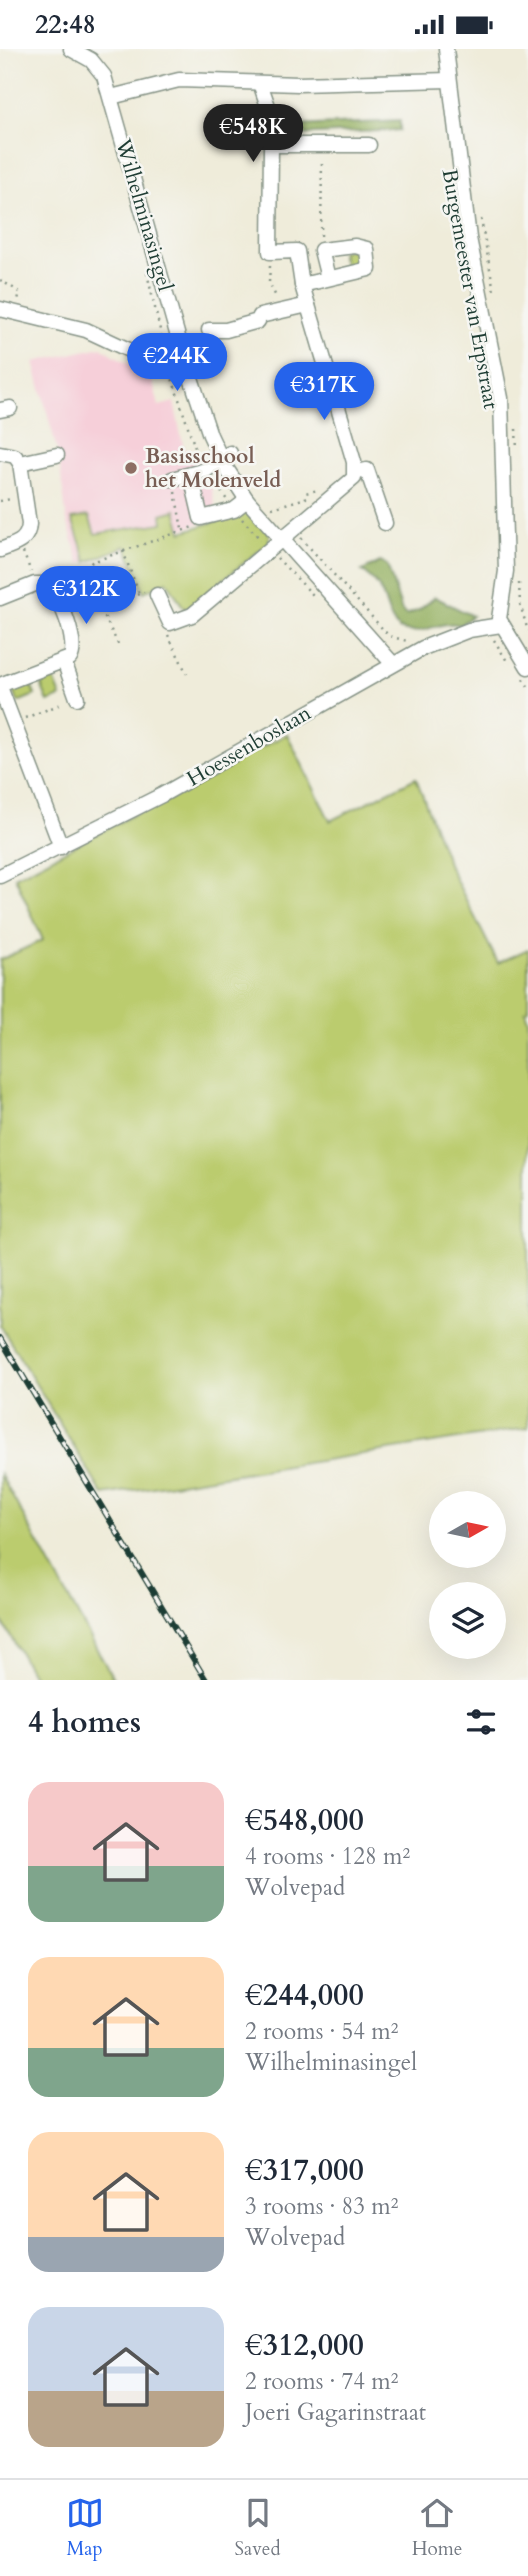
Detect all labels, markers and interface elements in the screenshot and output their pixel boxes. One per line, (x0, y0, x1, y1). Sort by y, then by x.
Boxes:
text: 22:48 (35, 7, 96, 42)
pin: €548K (204, 104, 302, 164)
text: €548K (219, 111, 287, 142)
street label: Wilhelminasingel (108, 135, 180, 294)
street label: Burgemeester van Erpstraat (435, 167, 505, 412)
pin: €244K (128, 333, 226, 393)
text: €244K (143, 340, 211, 371)
pin: €317K (275, 363, 373, 422)
text: €317K (290, 369, 358, 400)
place label: Basisschool het Molenveld (145, 442, 281, 495)
marker: Basisschool het Molenveld (123, 460, 139, 476)
pin: €312K (37, 567, 135, 626)
text: €312K (52, 573, 120, 604)
street label: Hoessenboslaan (182, 699, 317, 793)
north arrow (429, 1491, 506, 1568)
map controls (429, 1491, 506, 1659)
button: layers (429, 1582, 506, 1659)
text: 4 homes (28, 1702, 141, 1743)
icon: filters (462, 1703, 500, 1741)
text: €548,000 (245, 1800, 364, 1841)
icon: home (84, 1810, 168, 1894)
text: 4 rooms · 128 m² (245, 1841, 410, 1872)
text: Wolvepad (245, 1872, 345, 1903)
text: €244,000 (245, 1975, 364, 2016)
icon: home (84, 1985, 168, 2069)
text: 2 rooms · 54 m² (245, 2016, 398, 2047)
text: Wilhelminasingel (245, 2047, 417, 2078)
text: €317,000 (245, 2150, 364, 2191)
icon: home (84, 2160, 168, 2244)
text: 3 rooms · 83 m² (245, 2191, 398, 2222)
text: Wolvepad (245, 2222, 345, 2253)
text: €312,000 (245, 2325, 364, 2366)
icon: home (84, 2335, 168, 2419)
text: 2 rooms · 74 m² (245, 2366, 398, 2397)
text: Joeri Gagarinstraat (245, 2397, 426, 2428)
tab: Map (66, 2494, 104, 2562)
tab: Saved (235, 2494, 281, 2562)
tab: Home (412, 2494, 462, 2562)

